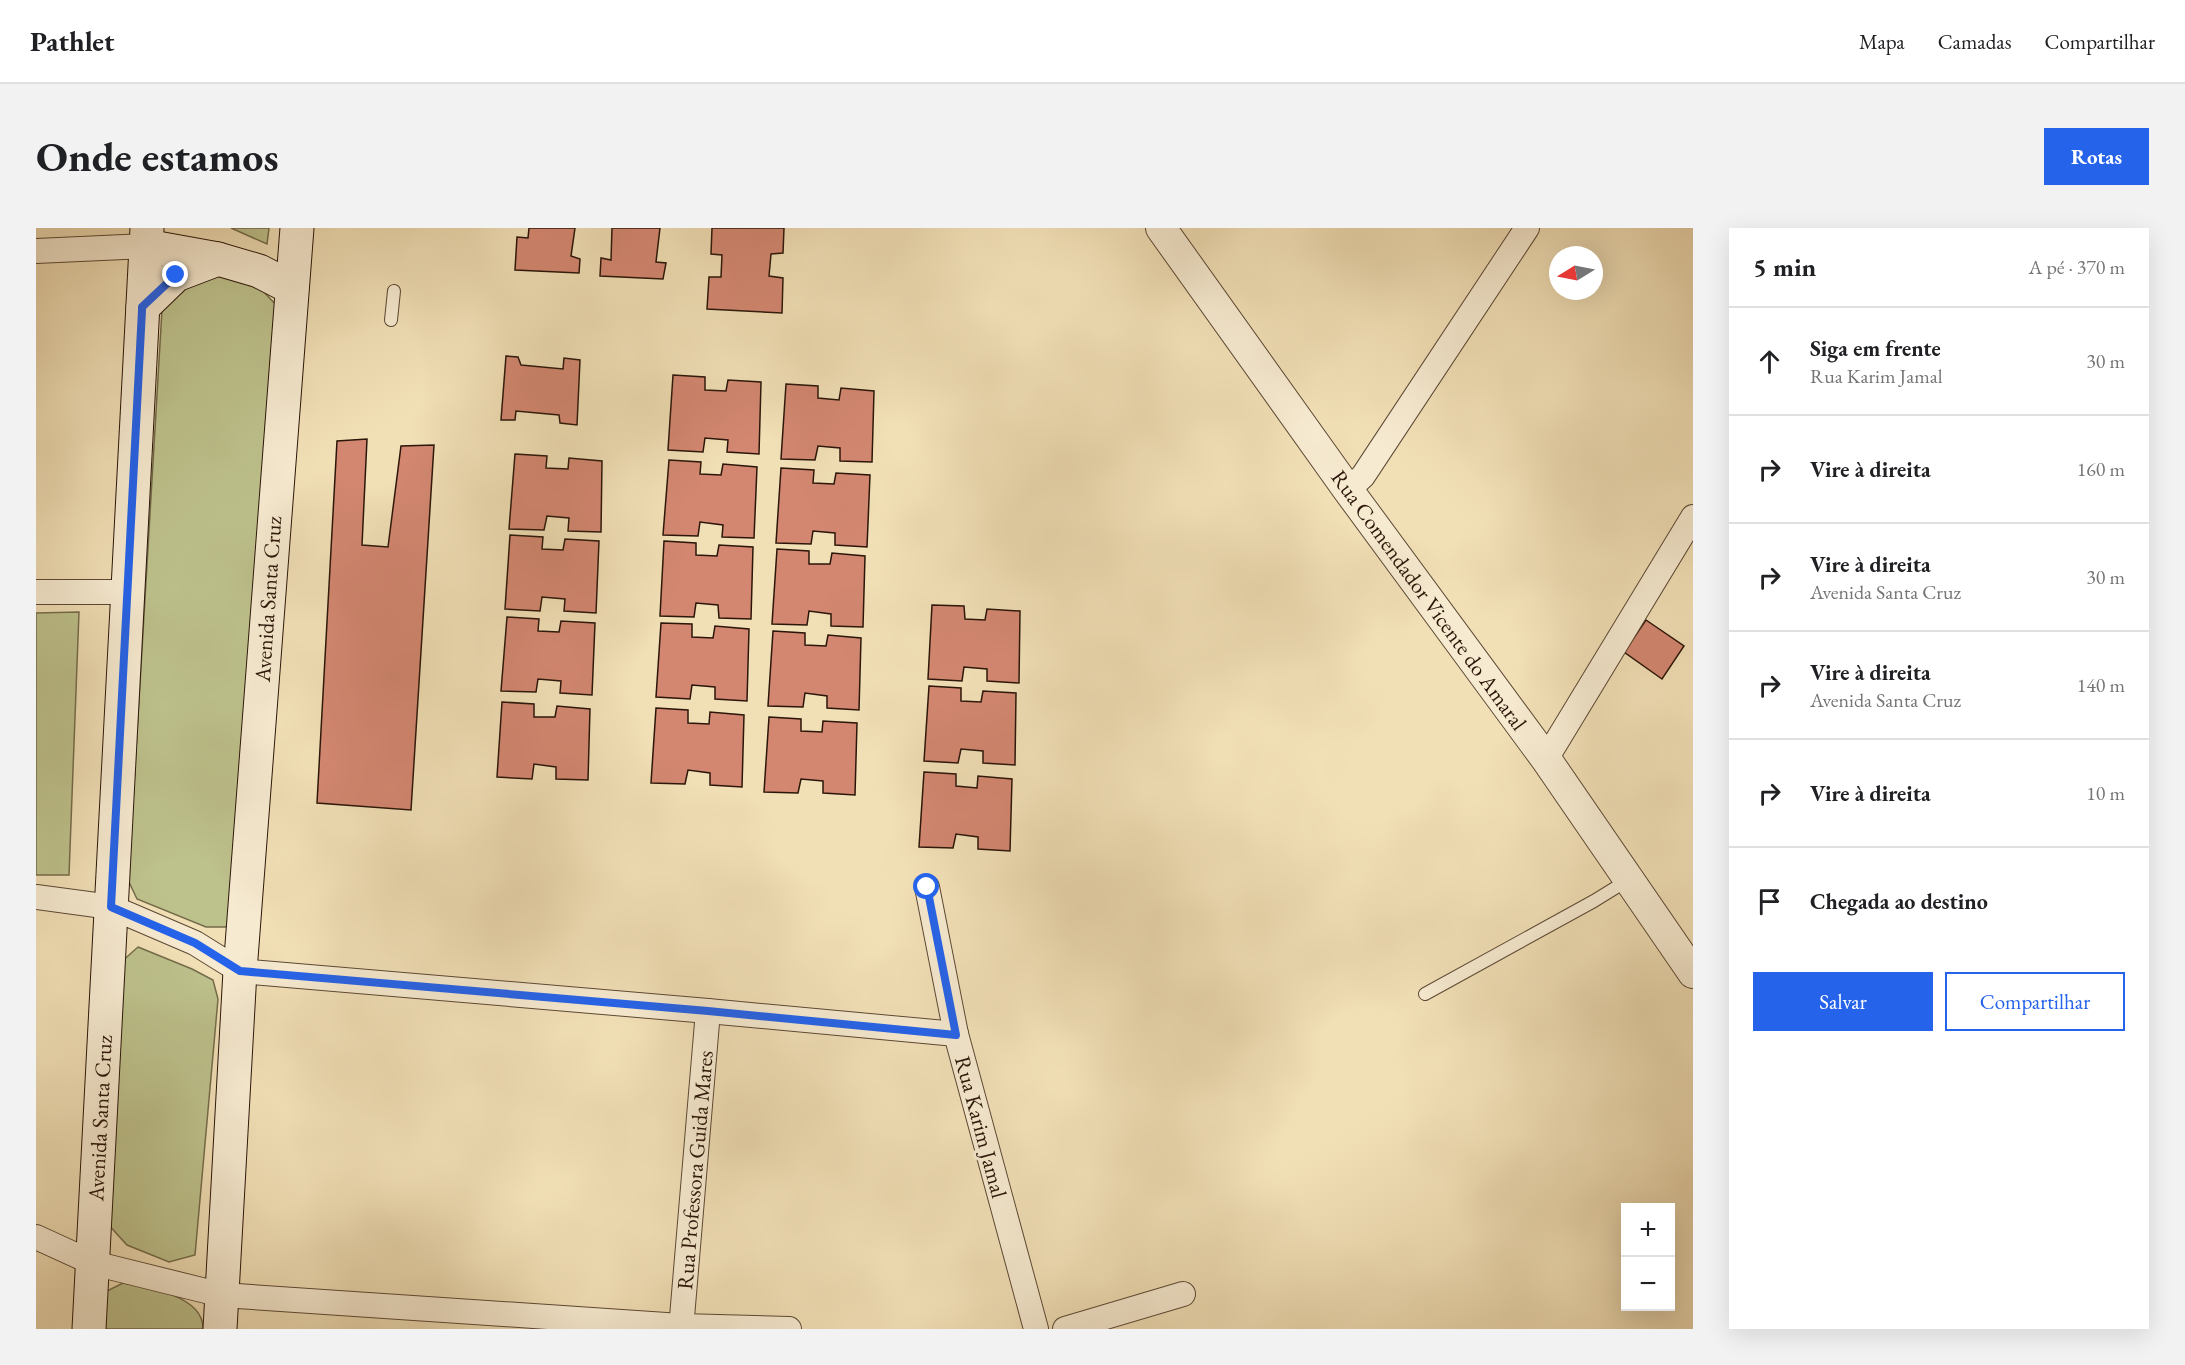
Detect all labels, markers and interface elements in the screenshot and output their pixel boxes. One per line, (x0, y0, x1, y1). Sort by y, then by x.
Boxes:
text: Pathlet (30, 23, 114, 59)
text: Mapa (1859, 28, 1905, 55)
text: Camadas (1938, 28, 2011, 55)
text: Compartilhar (2044, 28, 2155, 55)
button: Rotas (2044, 128, 2149, 185)
text: Onde estamos (36, 129, 279, 184)
north arrow (1549, 246, 1603, 300)
text: 5 min (1753, 250, 1816, 284)
text: A pé · 370 m (2029, 254, 2125, 280)
route end (162, 261, 188, 287)
text: Siga em frente (1810, 334, 1941, 363)
icon: ahead (1753, 345, 1786, 378)
text: 30 m (2086, 348, 2125, 374)
text: Rua Karim Jamal (1810, 363, 1943, 389)
icon: right (1753, 453, 1786, 486)
text: Vire à direita (1810, 455, 1931, 484)
text: 160 m (2077, 456, 2125, 482)
street label: Rua Comendador Vicente do Amaral (1325, 464, 1533, 736)
street label: Avenida Santa Cruz (248, 514, 288, 684)
text: Vire à direita (1810, 550, 1931, 579)
icon: right (1753, 561, 1786, 594)
text: 30 m (2086, 564, 2125, 590)
text: Avenida Santa Cruz (1810, 579, 1961, 605)
text: Vire à direita (1810, 658, 1931, 687)
icon: right (1753, 669, 1786, 702)
text: 140 m (2077, 672, 2125, 698)
text: Avenida Santa Cruz (1810, 687, 1961, 713)
icon: right (1753, 777, 1786, 810)
text: Vire à direita (1810, 779, 1931, 808)
text: 10 m (2086, 780, 2125, 806)
route start (913, 873, 939, 899)
icon: arrive (1753, 885, 1786, 918)
text: Chegada ao destino (1810, 887, 1988, 916)
button: Salvar (1753, 972, 1933, 1031)
button: Compartilhar (1945, 972, 2125, 1031)
street label: Avenida Santa Cruz (81, 1034, 119, 1203)
street label: Rua Professora Guida Mares (670, 1049, 720, 1291)
street label: Rua Karim Jamal (948, 1053, 1014, 1201)
map controls (1621, 1203, 1675, 1311)
button: + (1621, 1203, 1675, 1257)
button: − (1621, 1257, 1675, 1311)

